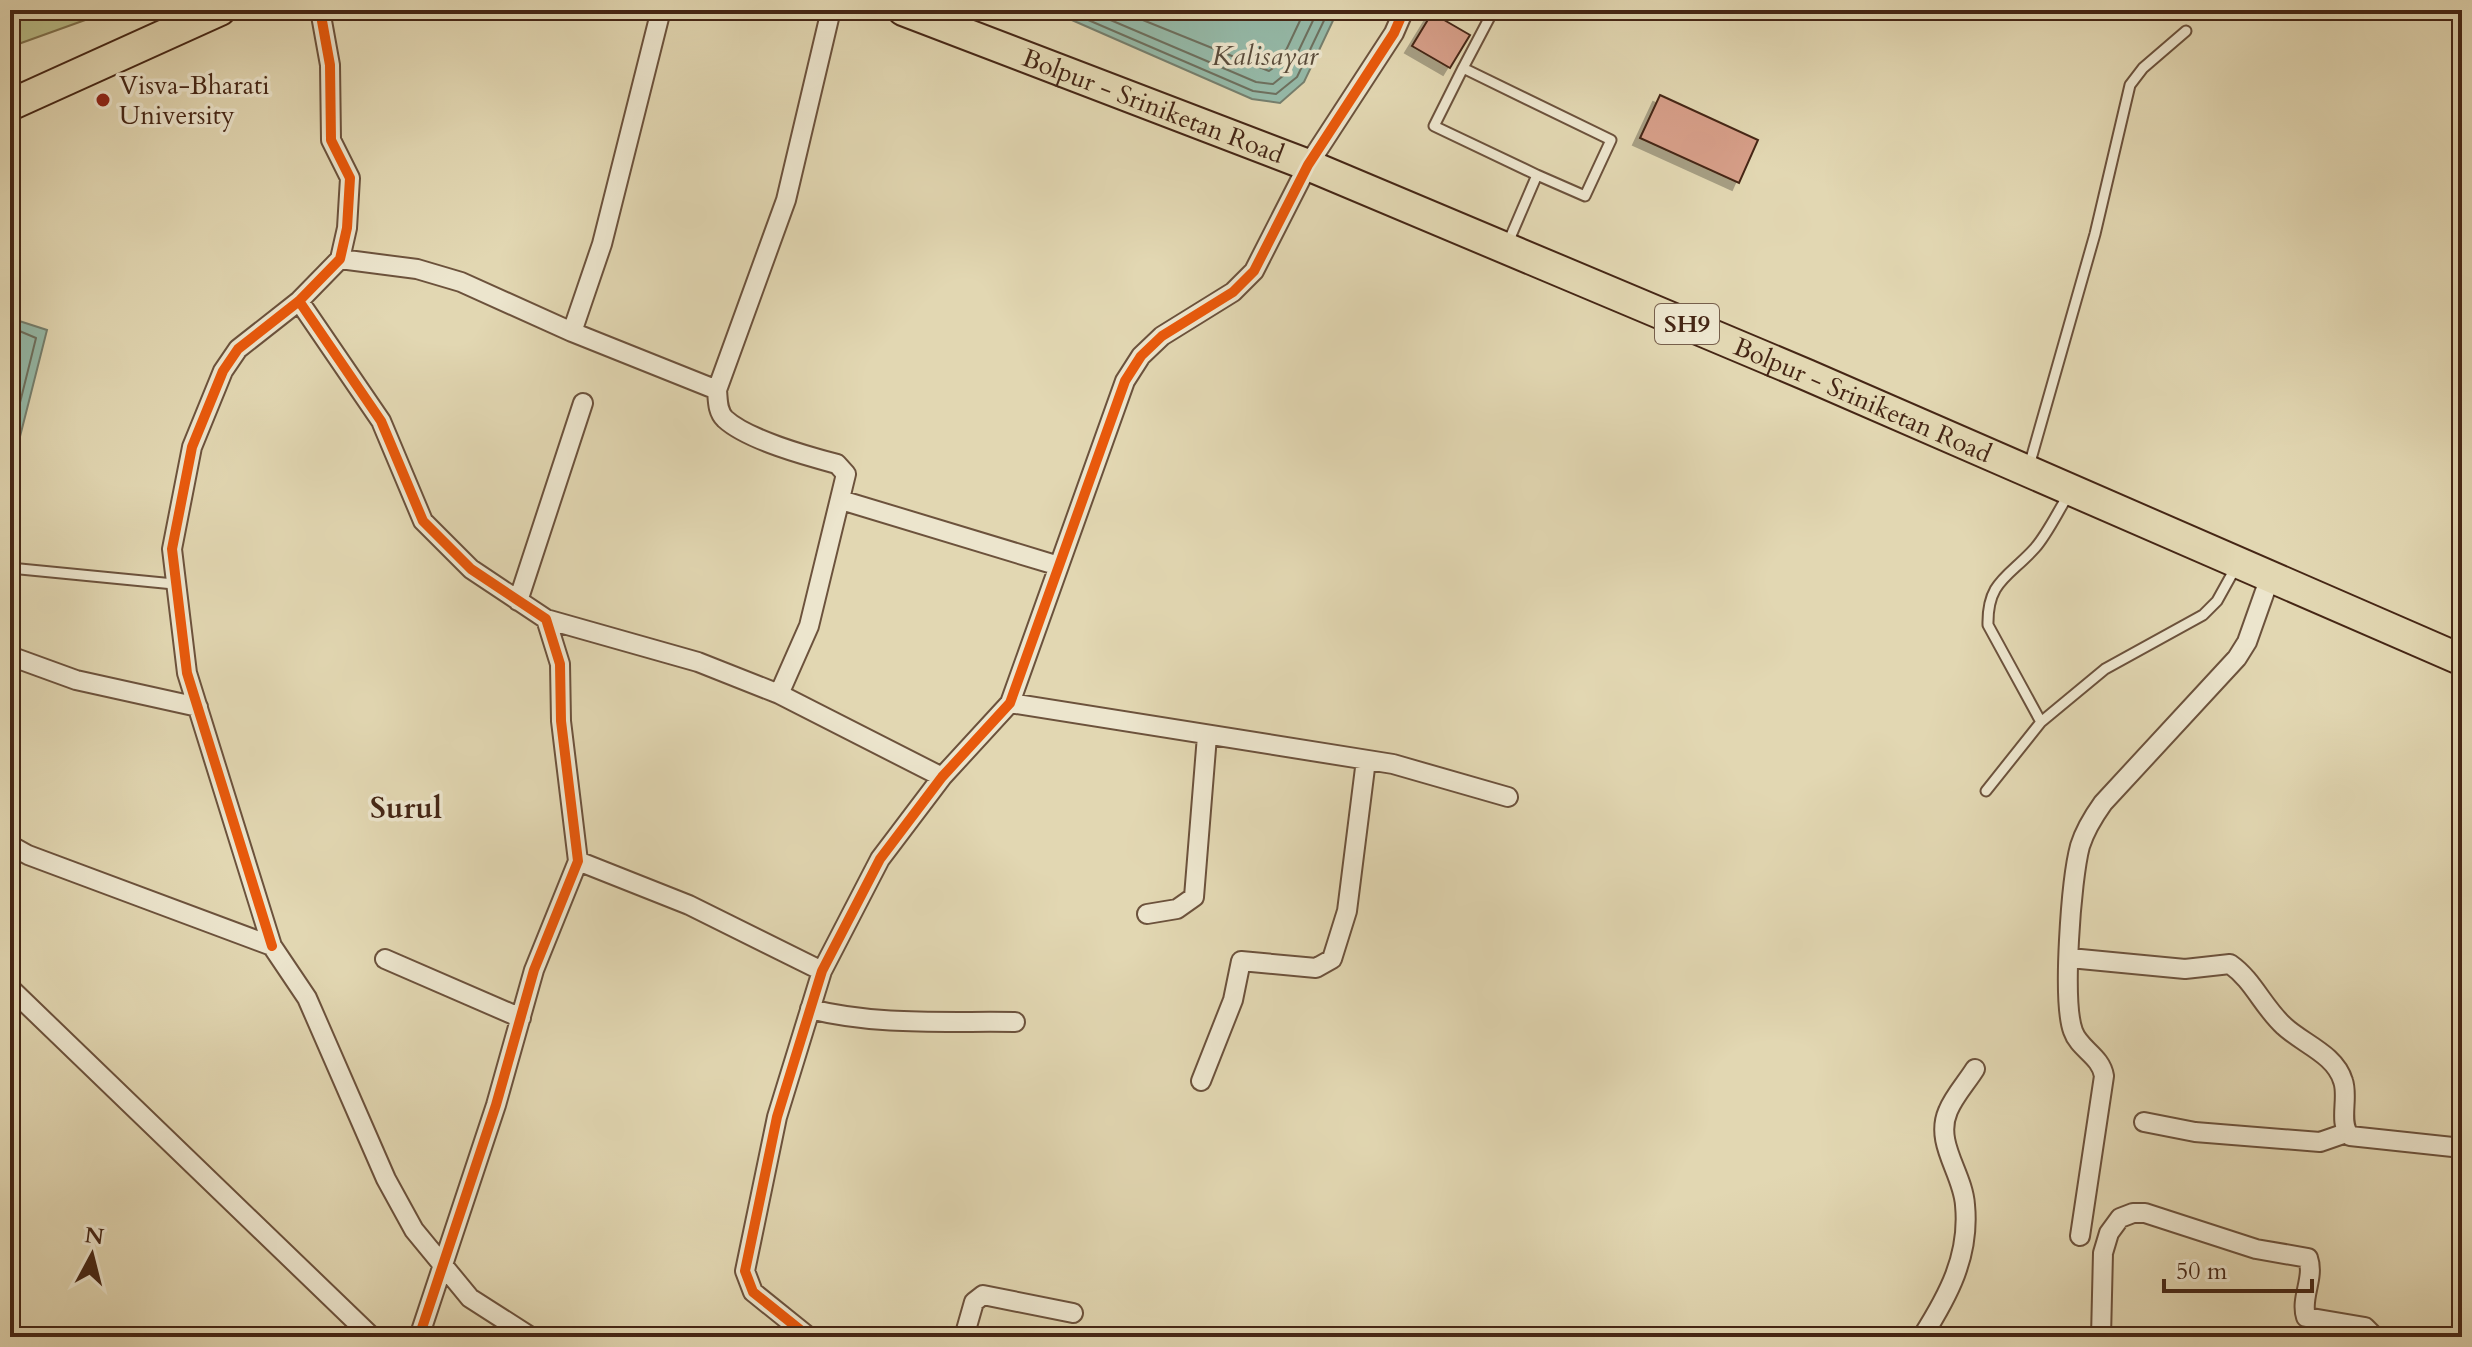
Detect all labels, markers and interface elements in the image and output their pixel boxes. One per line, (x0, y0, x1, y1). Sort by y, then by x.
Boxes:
water label: Kalisayar (1212, 37, 1319, 75)
street label: Bolpur - Sriniketan Road (1017, 40, 1289, 172)
place label: Visva-Bharati University (119, 68, 270, 133)
marker: Visva-Bharati University (94, 91, 112, 109)
road number: SH9 (1655, 304, 1719, 344)
street label: Bolpur - Sriniketan Road (1728, 329, 1997, 471)
district label: Surul (370, 788, 442, 829)
north arrow (52, 1215, 132, 1295)
text: N (83, 1220, 106, 1252)
scale bar (2164, 1243, 2312, 1293)
text: 50 m (2176, 1255, 2228, 1288)

